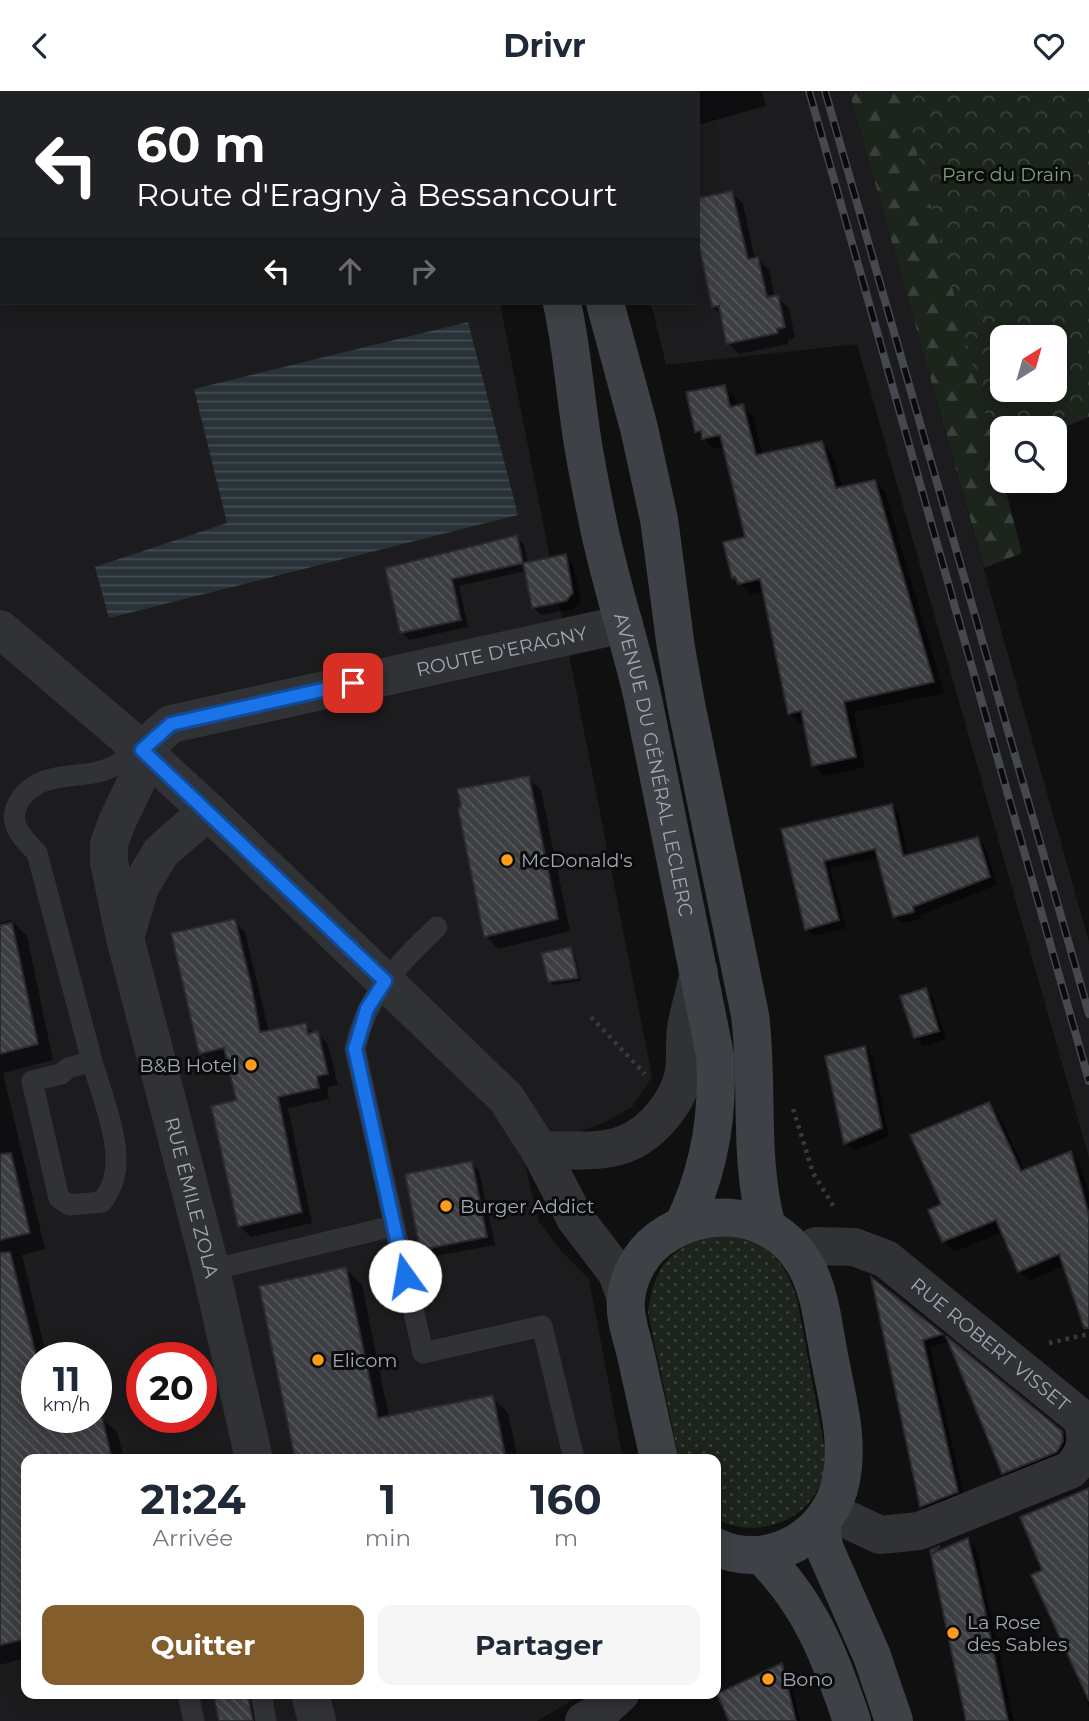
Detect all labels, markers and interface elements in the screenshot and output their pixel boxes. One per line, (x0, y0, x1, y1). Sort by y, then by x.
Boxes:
text: Drivr (503, 26, 586, 65)
icon: back (21, 27, 59, 65)
icon: heart (1030, 27, 1068, 65)
text: 60 m (136, 115, 266, 174)
icon: left (21, 119, 112, 210)
park label: Parc du Drain (942, 163, 1072, 186)
text: Route d'Eragny à Bessancourt (136, 175, 618, 214)
icon: left (258, 252, 296, 290)
icon: ahead (331, 252, 369, 290)
icon: right (404, 252, 442, 290)
north arrow (990, 325, 1068, 403)
map controls (990, 325, 1067, 493)
button: search (990, 416, 1067, 493)
street label: AVENUE DU GÉNÉRAL LECLERC (610, 610, 698, 918)
street label: ROUTE D'ERAGNY (414, 621, 590, 681)
pin (323, 653, 383, 713)
icon: arrive (334, 664, 372, 702)
place label: McDonald's (521, 849, 633, 872)
marker: McDonald's (499, 852, 515, 868)
place label: B&B Hotel (139, 1054, 237, 1077)
marker: B&B Hotel (243, 1057, 259, 1073)
street label: RUE ÉMILE ZOLA (160, 1115, 224, 1280)
place label: Burger Addict (460, 1195, 595, 1218)
marker: Burger Addict (438, 1198, 454, 1214)
position arrow (368, 1239, 442, 1313)
street label: RUE ROBERT VISSET (906, 1273, 1075, 1416)
speed limit sign: 20 (126, 1342, 217, 1433)
place label: Elicom (332, 1349, 398, 1372)
marker: Elicom (310, 1352, 326, 1368)
text: 11 (53, 1357, 80, 1400)
text: km/h (42, 1394, 91, 1416)
text: 21:24 (140, 1473, 246, 1525)
text: 1 (380, 1473, 396, 1525)
text: 160 (530, 1473, 602, 1525)
text: Arrivée (153, 1524, 233, 1552)
text: min (365, 1524, 411, 1552)
text: m (554, 1524, 578, 1552)
button: Quitter (42, 1605, 364, 1685)
button: Partager (378, 1605, 700, 1685)
place label: La Rose des Sables (967, 1611, 1067, 1656)
marker: La Rose des Sables (945, 1625, 961, 1641)
place label: Bono (782, 1668, 833, 1691)
marker: Bono (760, 1671, 776, 1687)

